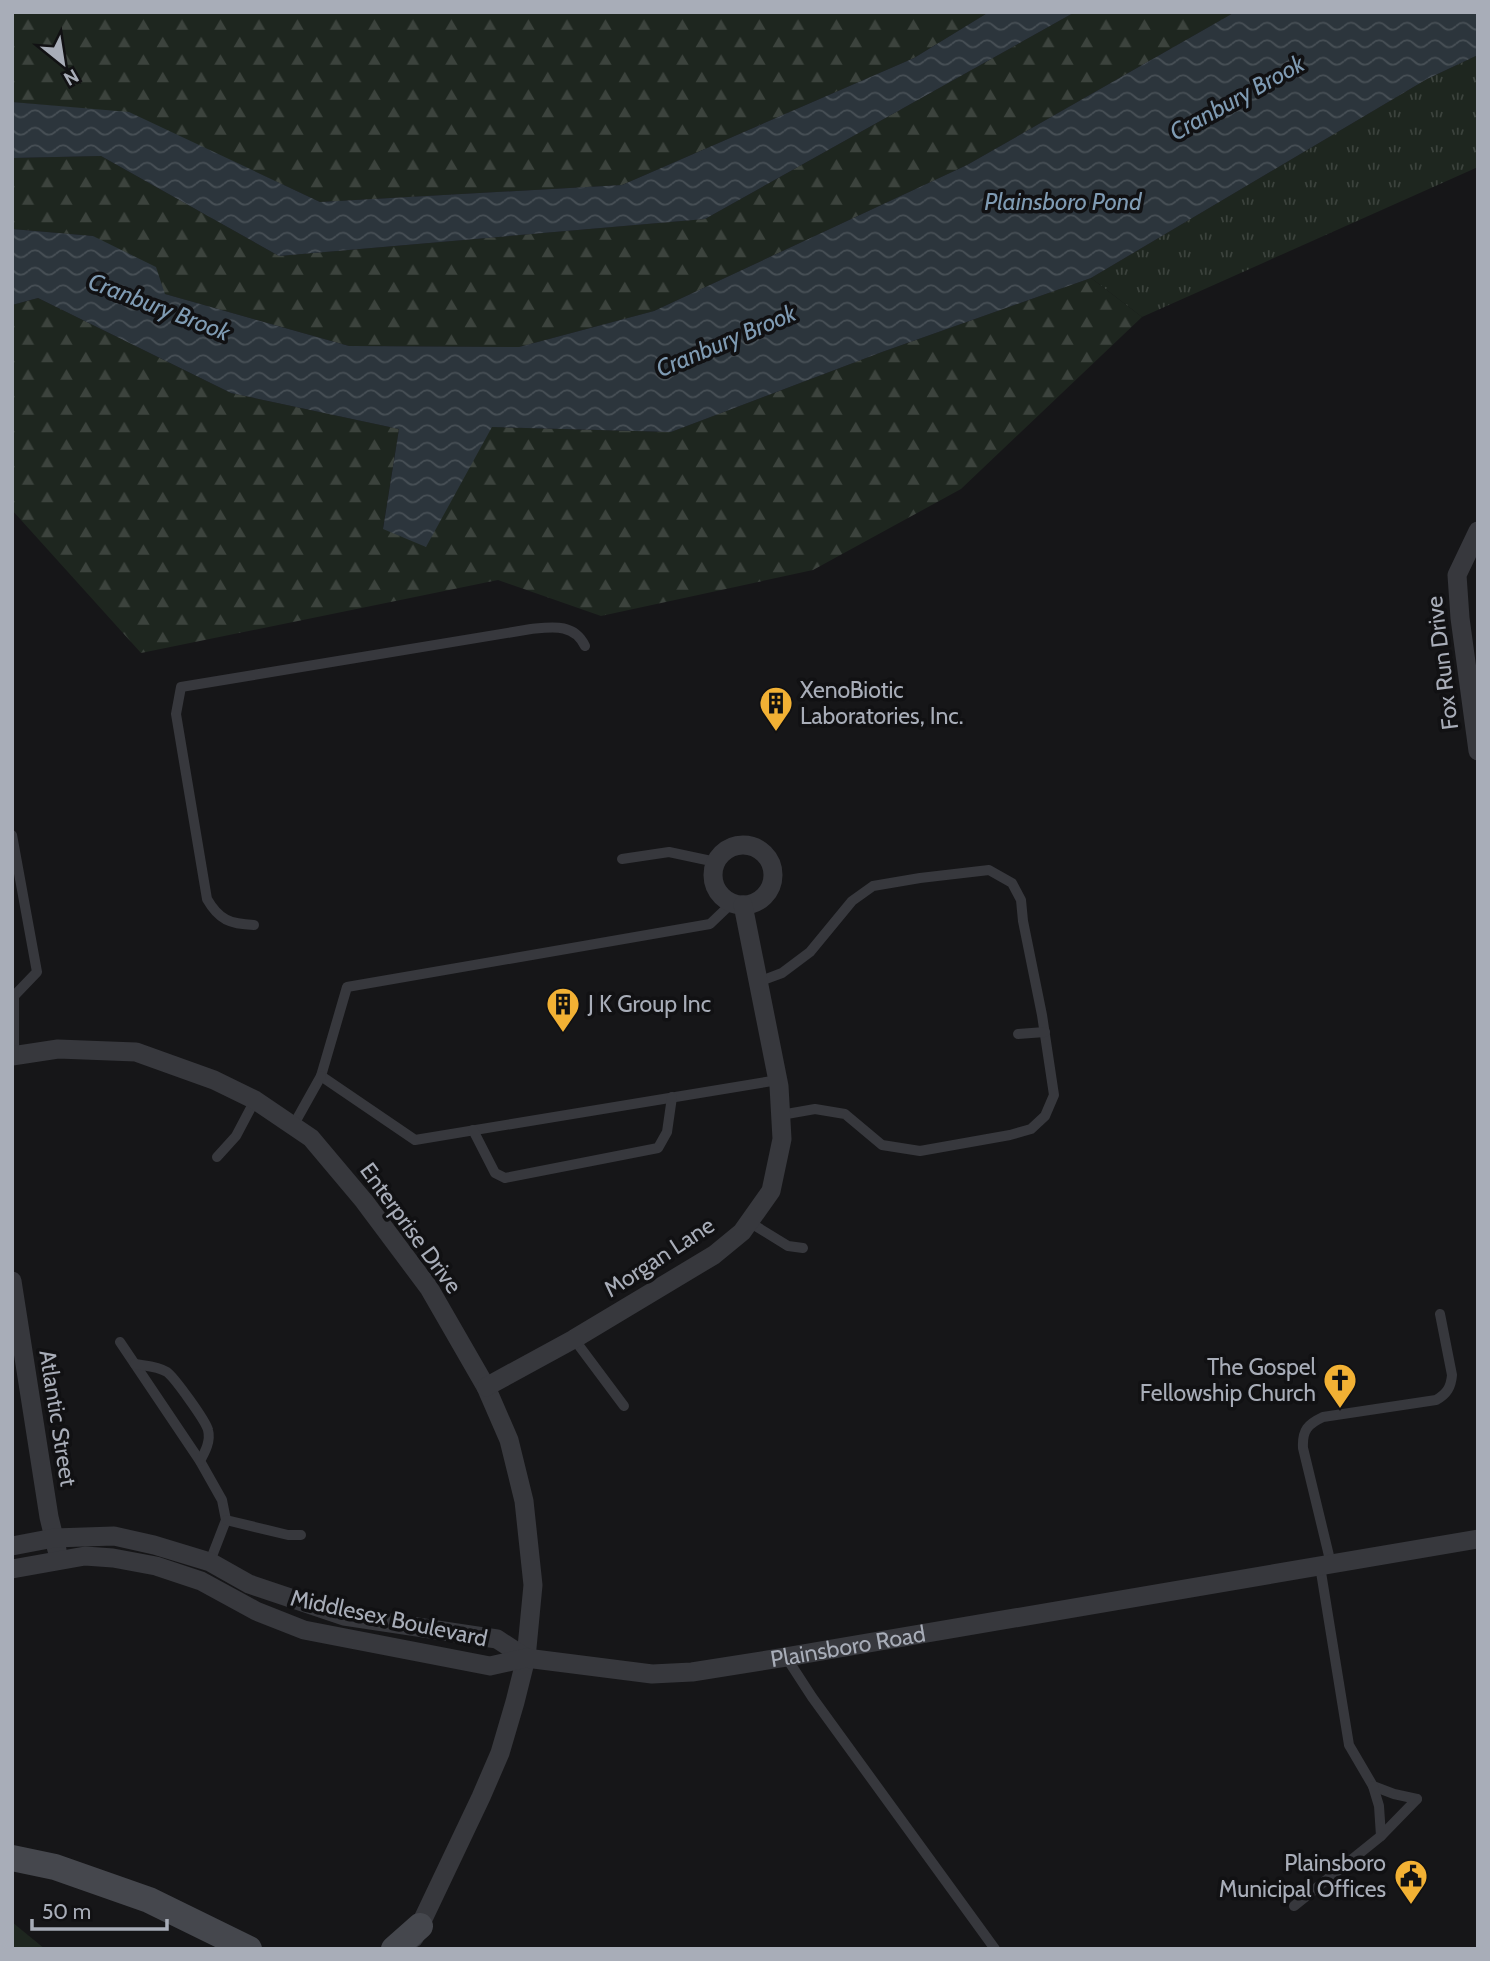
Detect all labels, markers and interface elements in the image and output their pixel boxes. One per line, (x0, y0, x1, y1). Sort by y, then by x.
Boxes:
north arrow (28, 28, 98, 98)
water label: Cranbury Brook (1164, 48, 1310, 146)
text: N (60, 64, 83, 91)
water label: Plainsboro Pond (984, 187, 1142, 216)
water label: Cranbury Brook (84, 266, 235, 347)
water label: Cranbury Brook (651, 298, 801, 383)
street label: Fox Run Drive (1420, 594, 1464, 731)
place label: XenoBiotic Laboratories, Inc. (800, 676, 964, 730)
building icon: XenoBiotic Laboratories, Inc. (757, 684, 795, 733)
building icon: J K Group Inc (544, 985, 582, 1034)
place label: J K Group Inc (587, 990, 711, 1018)
street label: Enterprise Drive (354, 1157, 468, 1299)
street label: Morgan Lane (599, 1211, 720, 1303)
street label: Atlantic Street (33, 1348, 83, 1488)
place label: The Gospel Fellowship Church (1140, 1353, 1317, 1407)
church icon: The Gospel Fellowship Church (1321, 1361, 1359, 1410)
street label: Middlesex Boulevard (288, 1583, 490, 1653)
street label: Plainsboro Road (768, 1619, 928, 1673)
place label: Plainsboro Municipal Offices (1219, 1849, 1386, 1903)
public building icon: Plainsboro Municipal Offices (1392, 1857, 1430, 1906)
scale bar (32, 1888, 166, 1932)
text: 50 m (42, 1899, 91, 1924)

